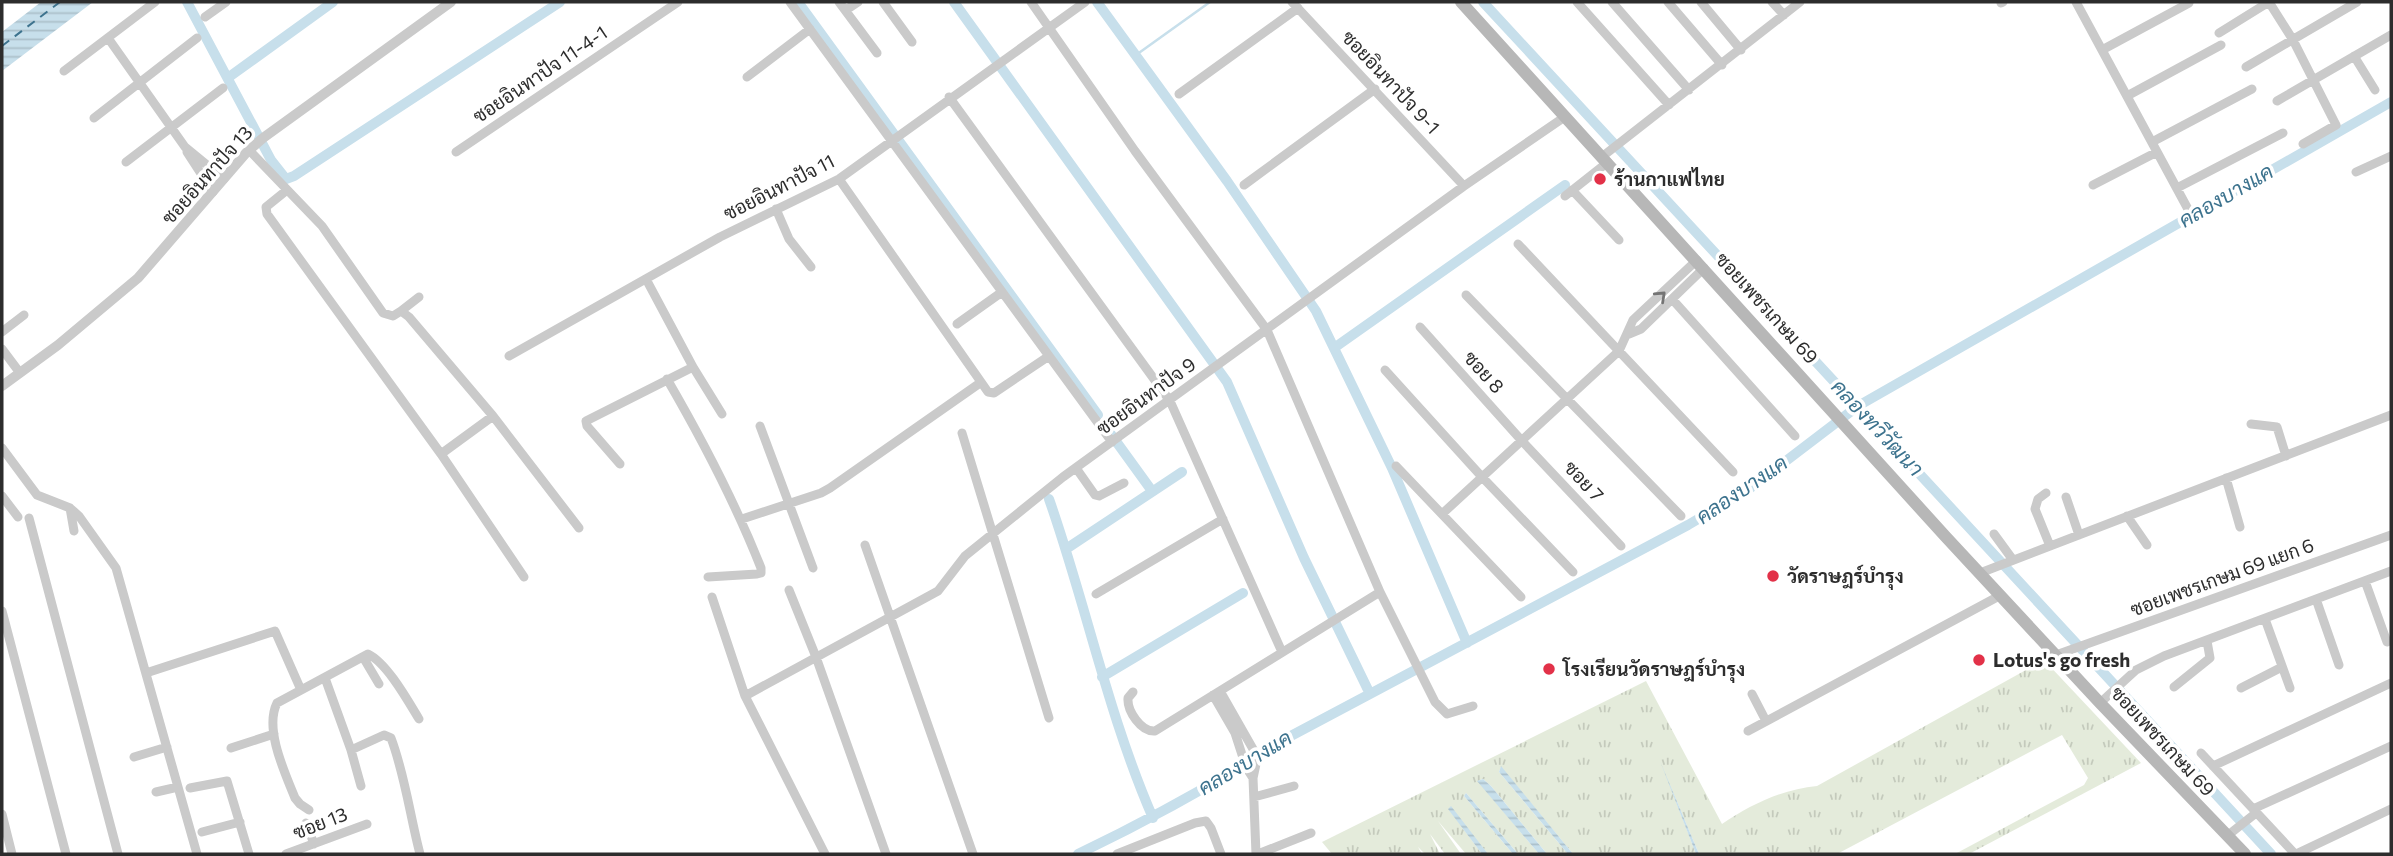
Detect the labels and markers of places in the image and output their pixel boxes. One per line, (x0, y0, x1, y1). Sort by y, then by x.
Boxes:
place label: ร้านกาแฟไทย (1614, 167, 1725, 190)
marker: ร้านกาแฟไทย (1592, 171, 1608, 187)
place label: วัดราษฎร์บำรุง (1787, 564, 1904, 591)
marker: วัดราษฎร์บำรุง (1765, 568, 1781, 584)
place label: Lotus's go fresh (1993, 648, 2130, 671)
marker: Lotus's go fresh (1971, 652, 1987, 668)
place label: โรงเรียนวัดราษฎร์บำรุง (1562, 657, 1745, 684)
marker: โรงเรียนวัดราษฎร์บำรุง (1541, 661, 1557, 677)

